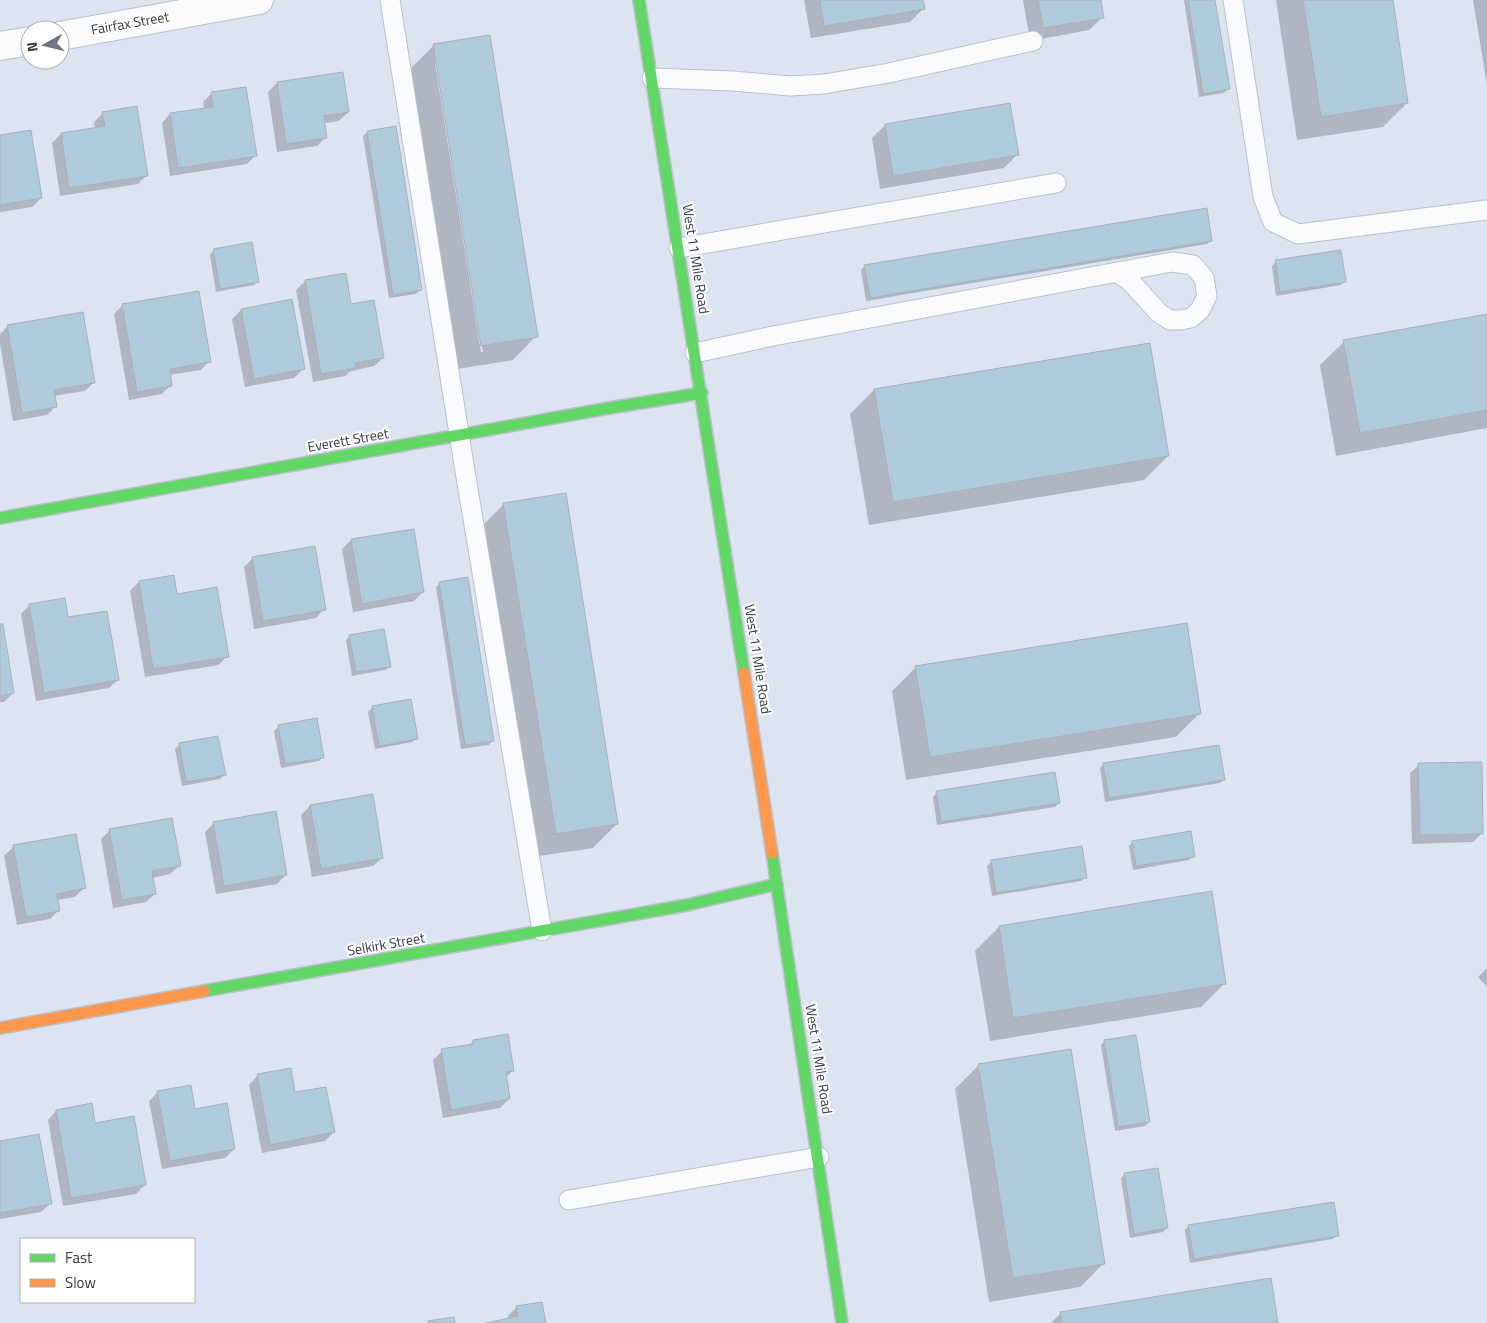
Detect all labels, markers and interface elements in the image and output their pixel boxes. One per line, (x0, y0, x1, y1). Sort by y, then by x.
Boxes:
street label: Fairfax Street (89, 5, 171, 40)
north arrow (20, 20, 70, 70)
text: N (21, 41, 43, 53)
street label: West 11 Mile Road (677, 202, 716, 315)
street label: Everett Street (306, 422, 390, 457)
street label: West 11 Mile Road (739, 602, 778, 715)
street label: Selkirk Street (345, 926, 426, 961)
street label: West 11 Mile Road (800, 1002, 839, 1115)
legend (20, 1238, 195, 1303)
text: Fast (65, 1246, 93, 1269)
text: Slow (65, 1271, 96, 1294)

